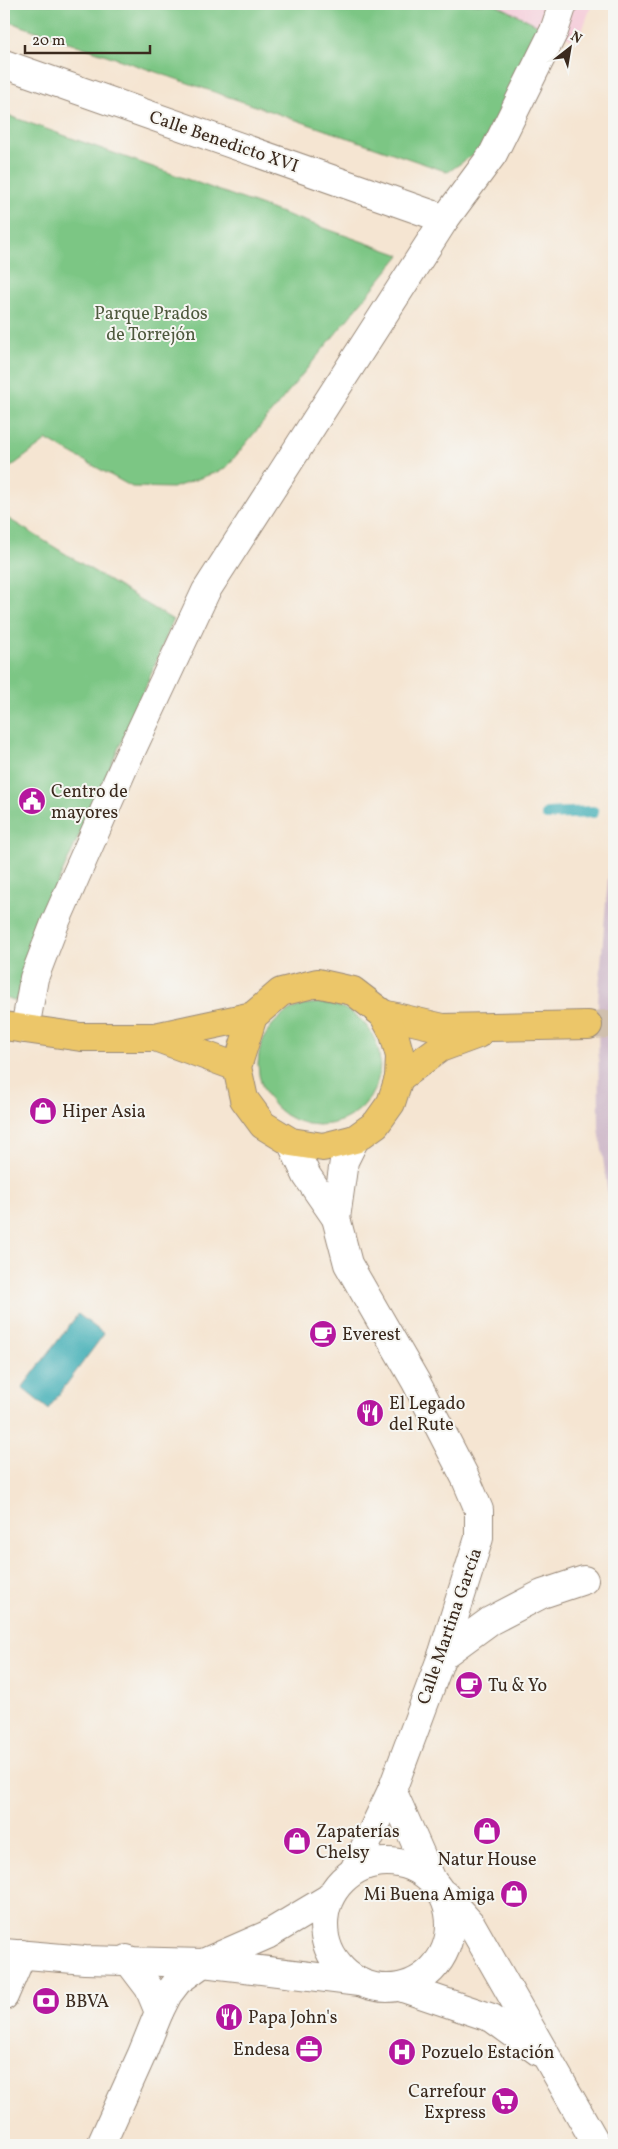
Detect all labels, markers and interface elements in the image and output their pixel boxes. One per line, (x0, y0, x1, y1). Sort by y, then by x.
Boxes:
scale bar (25, 22, 150, 54)
north arrow (546, 22, 596, 72)
text: N (567, 27, 585, 49)
text: 20 m (32, 31, 65, 52)
street label: Calle Benedicto XVI (146, 105, 301, 180)
park label: Parque Prados de Torrejón (94, 302, 208, 348)
place label: Centro de mayores (51, 780, 128, 826)
public building icon: Centro de mayores (17, 786, 47, 816)
shop icon: Hiper Asia (28, 1096, 58, 1126)
place label: Hiper Asia (62, 1100, 146, 1125)
cafe icon: Everest (308, 1319, 338, 1349)
place label: Everest (342, 1323, 401, 1348)
place label: El Legado del Rute (389, 1392, 465, 1438)
restaurant icon: El Legado del Rute (355, 1398, 385, 1428)
street label: Calle Martina García (412, 1545, 489, 1708)
cafe icon: Tu & Yo (454, 1670, 484, 1700)
place label: Tu & Yo (488, 1674, 547, 1699)
shop icon: Natur House (472, 1816, 502, 1846)
place label: Zapaterías Chelsy (316, 1820, 400, 1866)
shop icon: Zapaterías Chelsy (282, 1826, 312, 1856)
place label: Natur House (437, 1848, 537, 1873)
shop icon: Mi Buena Amiga (499, 1879, 529, 1909)
place label: Mi Buena Amiga (364, 1883, 495, 1908)
bank icon: BBVA (31, 1986, 61, 2016)
place label: BBVA (65, 1990, 110, 2015)
restaurant icon: Papa John's (214, 2002, 244, 2032)
place label: Papa John's (248, 2006, 337, 2031)
office icon: Endesa (294, 2034, 324, 2064)
hospital icon: Pozuelo Estación (387, 2037, 417, 2067)
place label: Endesa (233, 2038, 290, 2063)
place label: Pozuelo Estación (421, 2041, 555, 2066)
place label: Carrefour Express (408, 2080, 486, 2126)
supermarket icon: Carrefour Express (490, 2086, 520, 2116)

